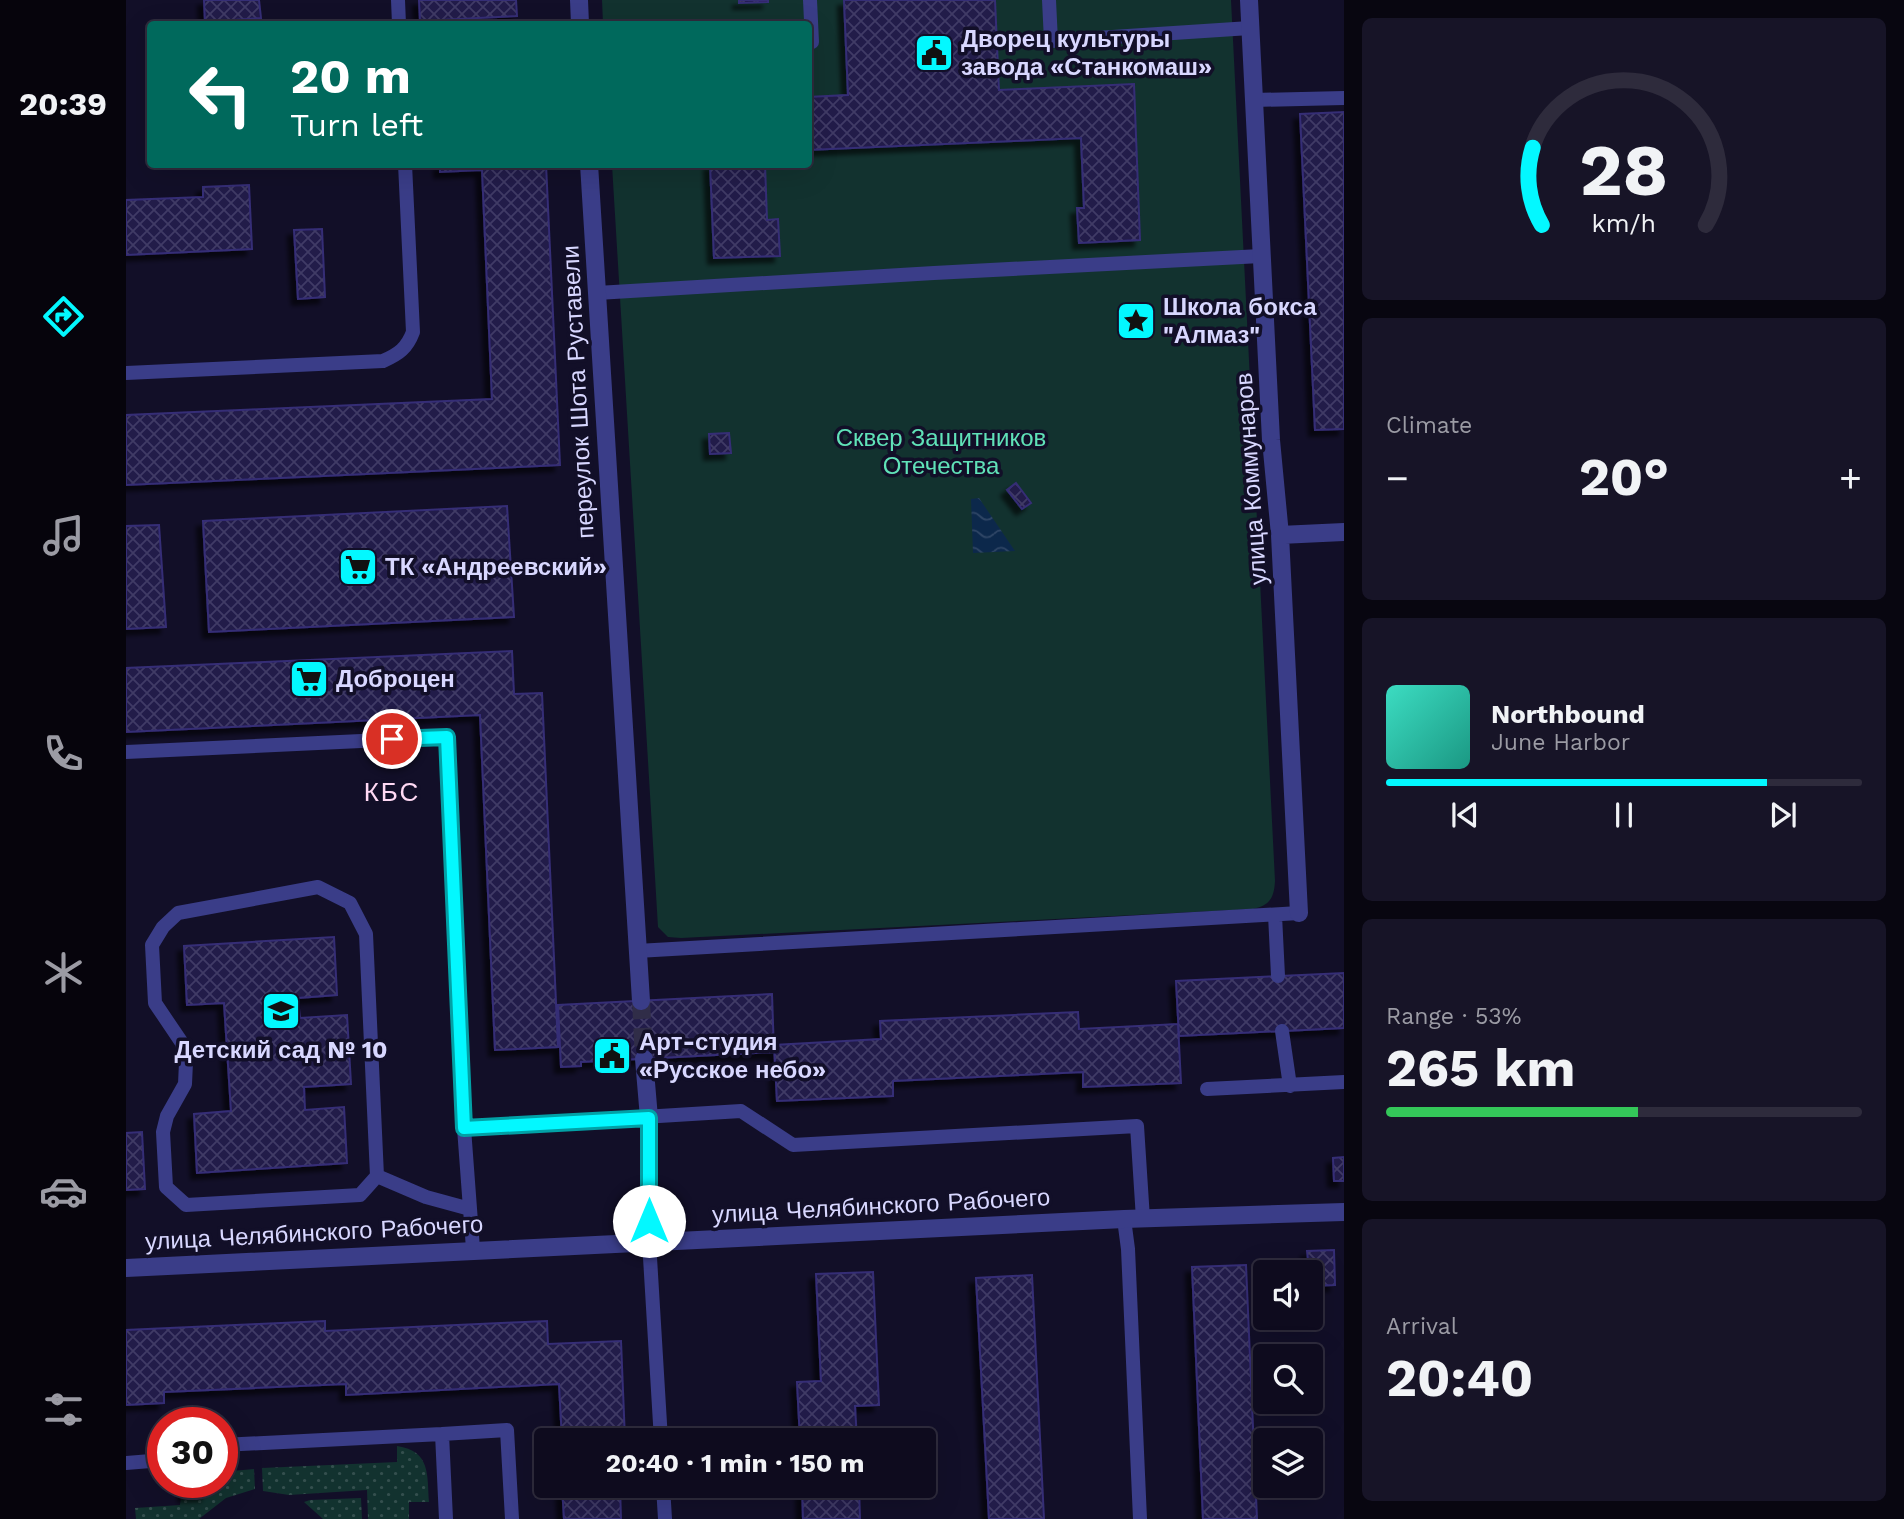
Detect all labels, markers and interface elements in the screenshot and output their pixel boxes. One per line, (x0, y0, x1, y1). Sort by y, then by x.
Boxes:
place label: Дворец культуры завода «Станкомаш» (961, 25, 1212, 81)
public building icon: Дворец культуры завода «Станкомаш» (913, 32, 955, 74)
text: 20 m (290, 47, 411, 105)
icon: left (175, 49, 266, 140)
text: 20:39 (19, 85, 107, 123)
text: Turn left (290, 106, 423, 144)
text: 28 (1579, 127, 1669, 213)
text: km/h (1592, 209, 1656, 238)
street label: переулок Шота Руставели (556, 245, 600, 539)
icon: directions (39, 292, 88, 341)
place label: Школа бокса "Алмаз" (1163, 293, 1317, 349)
place icon: Школа бокса "Алмаз" (1115, 300, 1157, 342)
street label: улица Коммунаров (1230, 372, 1272, 586)
text: Climate (1386, 412, 1472, 439)
park label: Сквер Защитников Отечества (836, 424, 1046, 480)
text: 20° (1579, 447, 1669, 508)
text: − (1386, 456, 1409, 500)
text: + (1839, 456, 1862, 500)
icon: music (39, 511, 88, 560)
supermarket icon: ТК «Андреевский» (337, 546, 379, 588)
place label: ТК «Андреевский» (385, 553, 607, 581)
supermarket icon: Доброцен (288, 658, 330, 700)
place label: Доброцен (336, 665, 455, 693)
text: Northbound (1491, 699, 1645, 729)
pin (362, 709, 422, 769)
icon: arrive (373, 720, 411, 758)
icon: phone (39, 729, 88, 778)
text: June Harbor (1491, 729, 1630, 756)
district label: КБС (364, 777, 420, 807)
icon: previous (1446, 796, 1484, 834)
icon: pause (1605, 796, 1643, 834)
icon: next (1764, 796, 1802, 834)
icon: climate (39, 948, 88, 997)
school or university icon: Детский сад № 10 (260, 990, 302, 1032)
text: Range · 53% (1386, 1003, 1521, 1030)
place label: Арт-студия «Русское небо» (639, 1028, 826, 1084)
public building icon: Арт-студия «Русское небо» (591, 1035, 633, 1077)
place label: Детский сад № 10 (174, 1036, 388, 1064)
text: 265 km (1386, 1038, 1576, 1099)
icon: car (39, 1167, 88, 1216)
street label: улица Челябинского Рабочего (711, 1183, 1051, 1229)
position arrow (612, 1184, 686, 1258)
street label: улица Челябинского Рабочего (144, 1210, 484, 1256)
map controls (1253, 1260, 1323, 1498)
button: sound (1253, 1260, 1323, 1330)
text: Arrival (1386, 1313, 1458, 1340)
button: search (1253, 1344, 1323, 1414)
text: 20:40 (1386, 1348, 1533, 1409)
icon: filters (39, 1385, 88, 1434)
speed limit sign: 30 (147, 1407, 238, 1498)
button: layers (1253, 1428, 1323, 1498)
text: 20:40 · 1 min · 150 m (605, 1448, 865, 1478)

